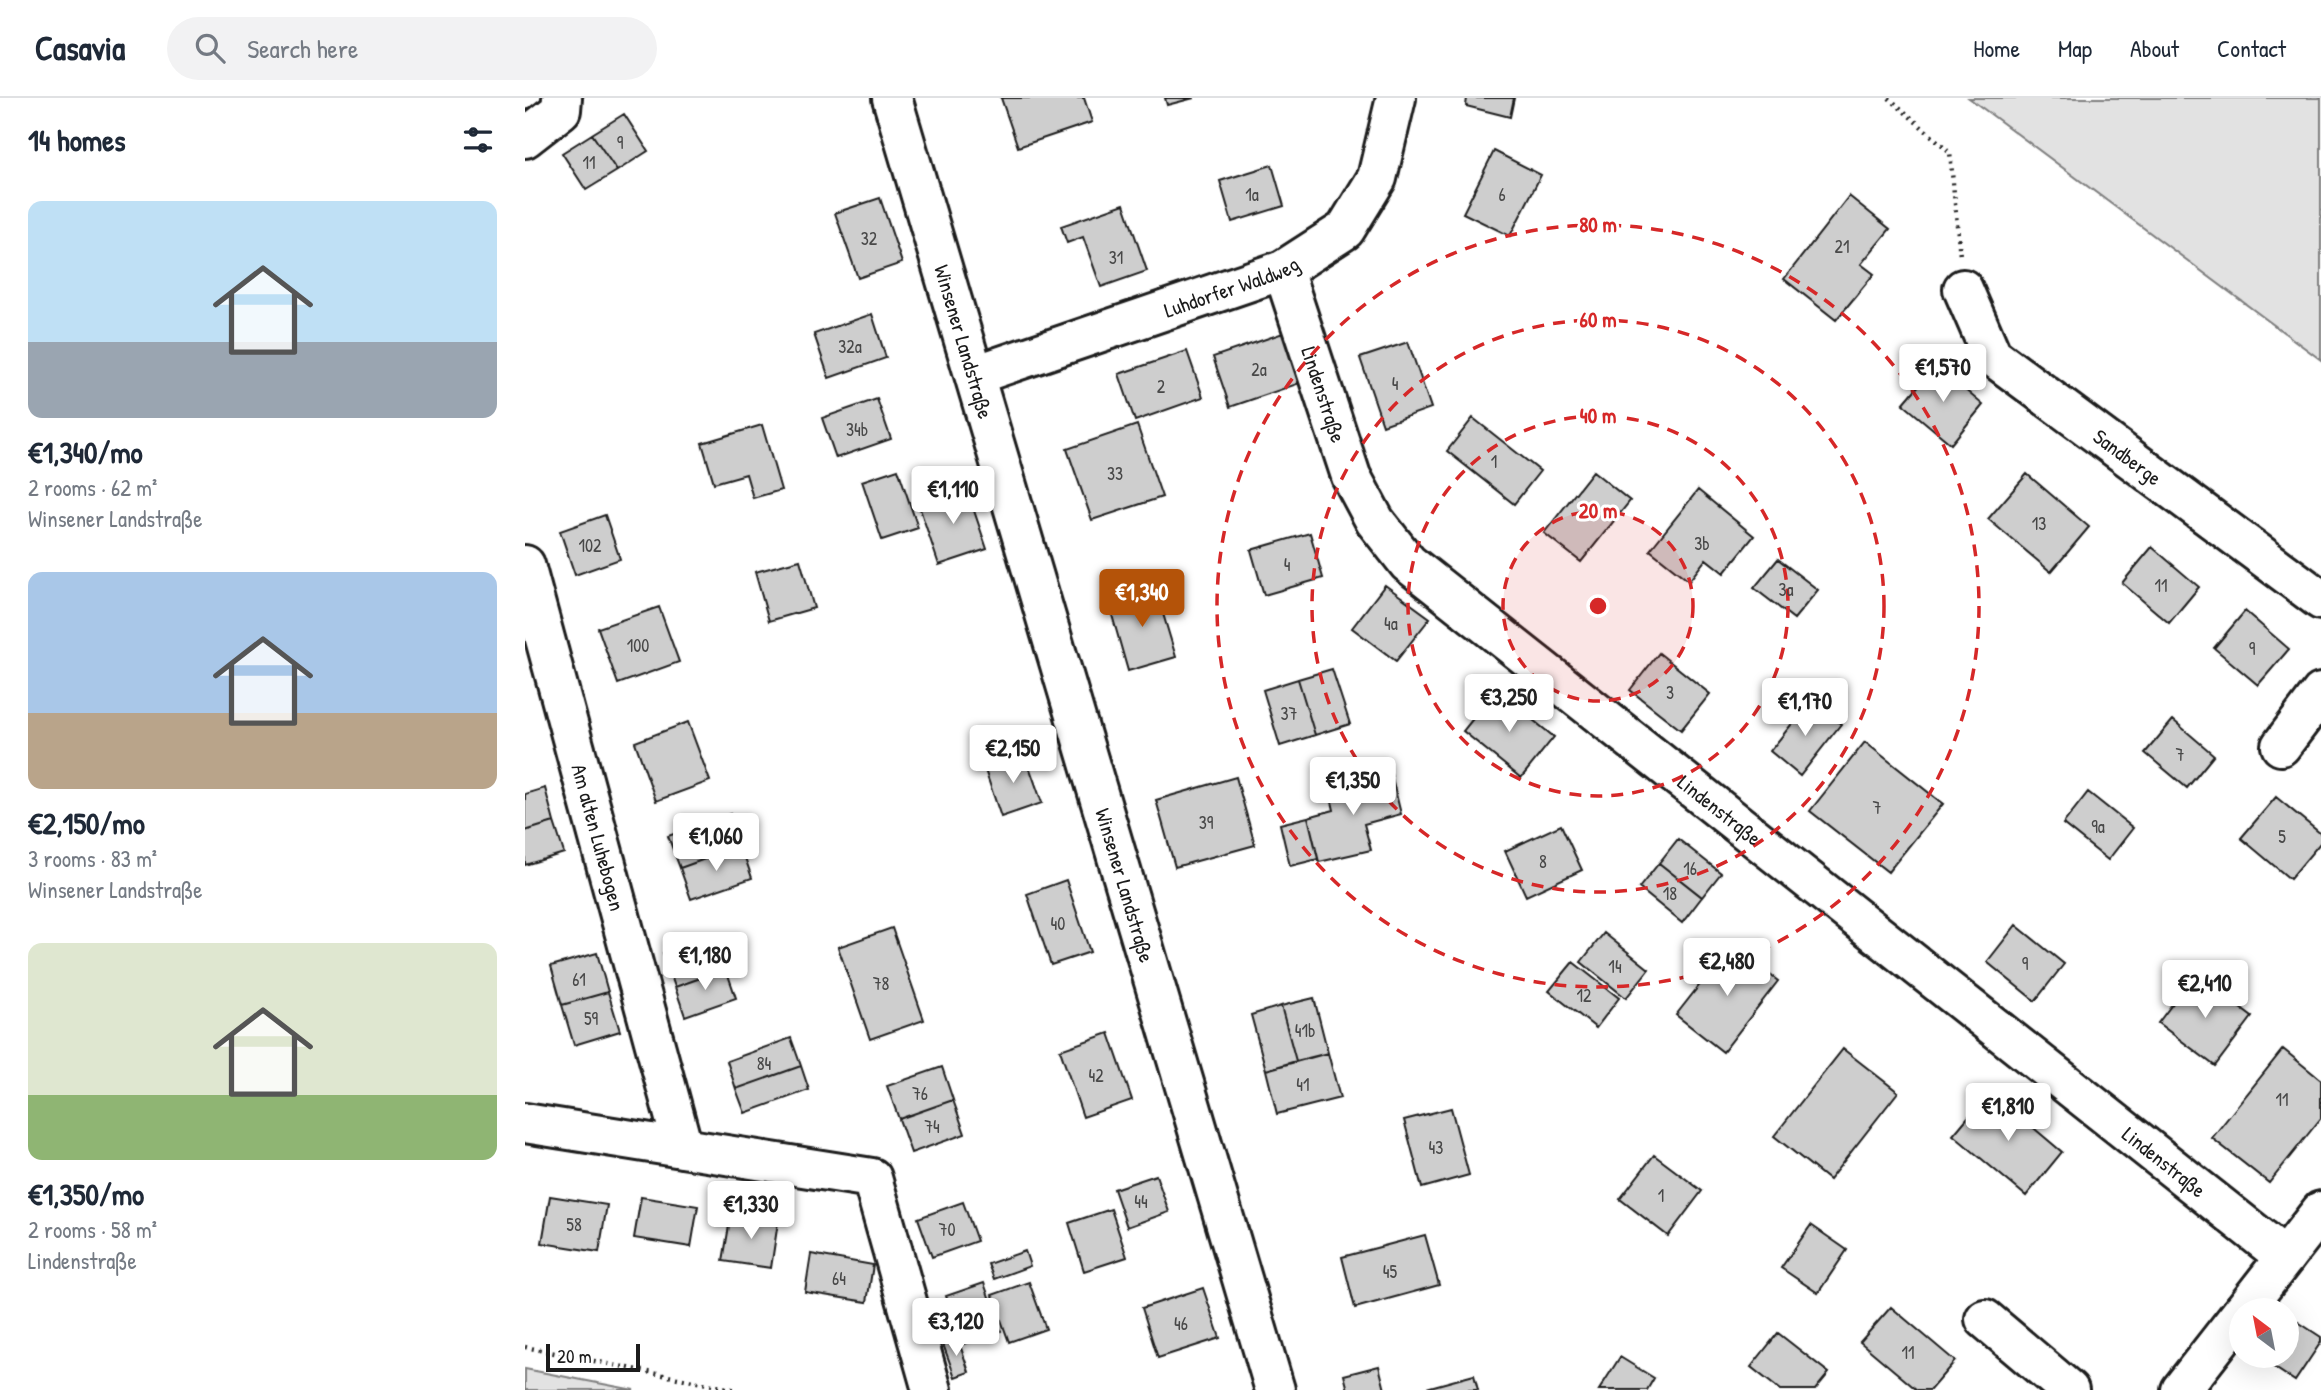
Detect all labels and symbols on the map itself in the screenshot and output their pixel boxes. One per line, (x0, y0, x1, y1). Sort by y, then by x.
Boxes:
house number: 9 (617, 130, 624, 155)
house number: 11 (582, 150, 596, 175)
house number: 1a (1245, 182, 1259, 207)
house number: 6 (1498, 182, 1506, 207)
text: 80 m (1579, 210, 1617, 239)
house number: 32 (861, 226, 878, 251)
house number: 21 (1835, 234, 1849, 259)
house number: 31 (1109, 245, 1123, 270)
street label: Luhdorfer Waldweg (1160, 249, 1304, 324)
street label: Winsener Landstraße (928, 261, 1001, 422)
text: 60 m (1580, 305, 1616, 334)
house number: 32a (838, 334, 862, 359)
street label: Lindenstraße (1295, 343, 1353, 446)
pin: €1,570 (1886, 344, 2000, 404)
house number: 2a (1251, 357, 1267, 382)
house number: 4 (1392, 371, 1399, 396)
house number: 2 (1157, 374, 1166, 399)
text: 40 m (1580, 401, 1616, 430)
house number: 34b (846, 417, 868, 442)
street label: Sandberge (2088, 422, 2168, 492)
house number: 1 (1491, 449, 1497, 474)
house number: 33 (1107, 461, 1123, 486)
pin: €1,110 (896, 466, 1010, 526)
text: 20 m (1579, 496, 1617, 525)
house number: 13 (2032, 511, 2046, 536)
house number: 3b (1694, 531, 1710, 556)
house number: 102 (578, 533, 602, 558)
house number: 4 (1284, 552, 1291, 577)
pin: €1,340 (1085, 570, 1199, 629)
house number: 11 (2154, 573, 2168, 598)
house number: 3a (1778, 577, 1794, 602)
centre of rings (1586, 594, 1610, 618)
house number: 4a (1384, 611, 1398, 636)
house number: 100 (627, 633, 649, 658)
house number: 9 (2249, 636, 2256, 661)
pin: €3,250 (1452, 674, 1566, 734)
pin: €1,170 (1748, 678, 1862, 738)
house number: 3 (1666, 680, 1674, 705)
house number: 37 (1281, 701, 1298, 726)
pin: €2,150 (956, 726, 1070, 785)
house number: 7 (2176, 742, 2185, 767)
pin: €1,350 (1296, 758, 1410, 817)
street label: Am alten Luhebogen (565, 761, 632, 914)
street label: Lindenstraße (1672, 768, 1768, 852)
house number: 7 (1873, 795, 1882, 820)
street label: Winsener Landstraße (1089, 805, 1162, 966)
house number: 39 (1199, 810, 1214, 835)
pin: €1,060 (659, 814, 773, 873)
house number: 9a (2091, 814, 2105, 839)
house number: 5 (2278, 824, 2286, 849)
house number: 8 (1539, 849, 1547, 874)
house number: 16 (1683, 856, 1697, 881)
house number: 18 (1663, 881, 1677, 906)
house number: 40 (1051, 911, 1065, 936)
pin: €1,180 (648, 932, 762, 992)
pin: €2,480 (1670, 939, 1784, 998)
house number: 9 (2022, 951, 2029, 976)
house number: 14 (1608, 954, 1622, 979)
pin: €2,410 (2148, 960, 2262, 1020)
house number: 61 (572, 967, 586, 992)
house number: 78 (873, 971, 890, 996)
house number: 12 (1577, 983, 1592, 1008)
house number: 59 (584, 1006, 598, 1031)
house number: 41b (1295, 1018, 1315, 1043)
house number: 84 (757, 1051, 772, 1076)
house number: 42 (1088, 1063, 1104, 1088)
house number: 41 (1296, 1072, 1310, 1097)
house number: 76 (912, 1081, 928, 1106)
pin: €1,810 (1951, 1084, 2065, 1143)
house number: 11 (2275, 1087, 2289, 1112)
house number: 74 (924, 1114, 940, 1139)
street label: Lindenstraße (2117, 1119, 2212, 1204)
house number: 43 (1429, 1135, 1443, 1160)
pin: €1,330 (694, 1182, 808, 1241)
house number: 1 (1658, 1183, 1664, 1208)
house number: 44 (1134, 1189, 1148, 1214)
house number: 58 (566, 1212, 582, 1237)
house number: 70 (939, 1217, 955, 1242)
house number: 45 (1383, 1259, 1398, 1284)
house number: 64 (832, 1266, 846, 1291)
pin: €3,120 (899, 1298, 1013, 1358)
north arrow (2229, 1298, 2299, 1368)
house number: 46 (1174, 1311, 1188, 1336)
house number: 11 (1901, 1340, 1915, 1365)
scale bar (546, 1341, 641, 1373)

